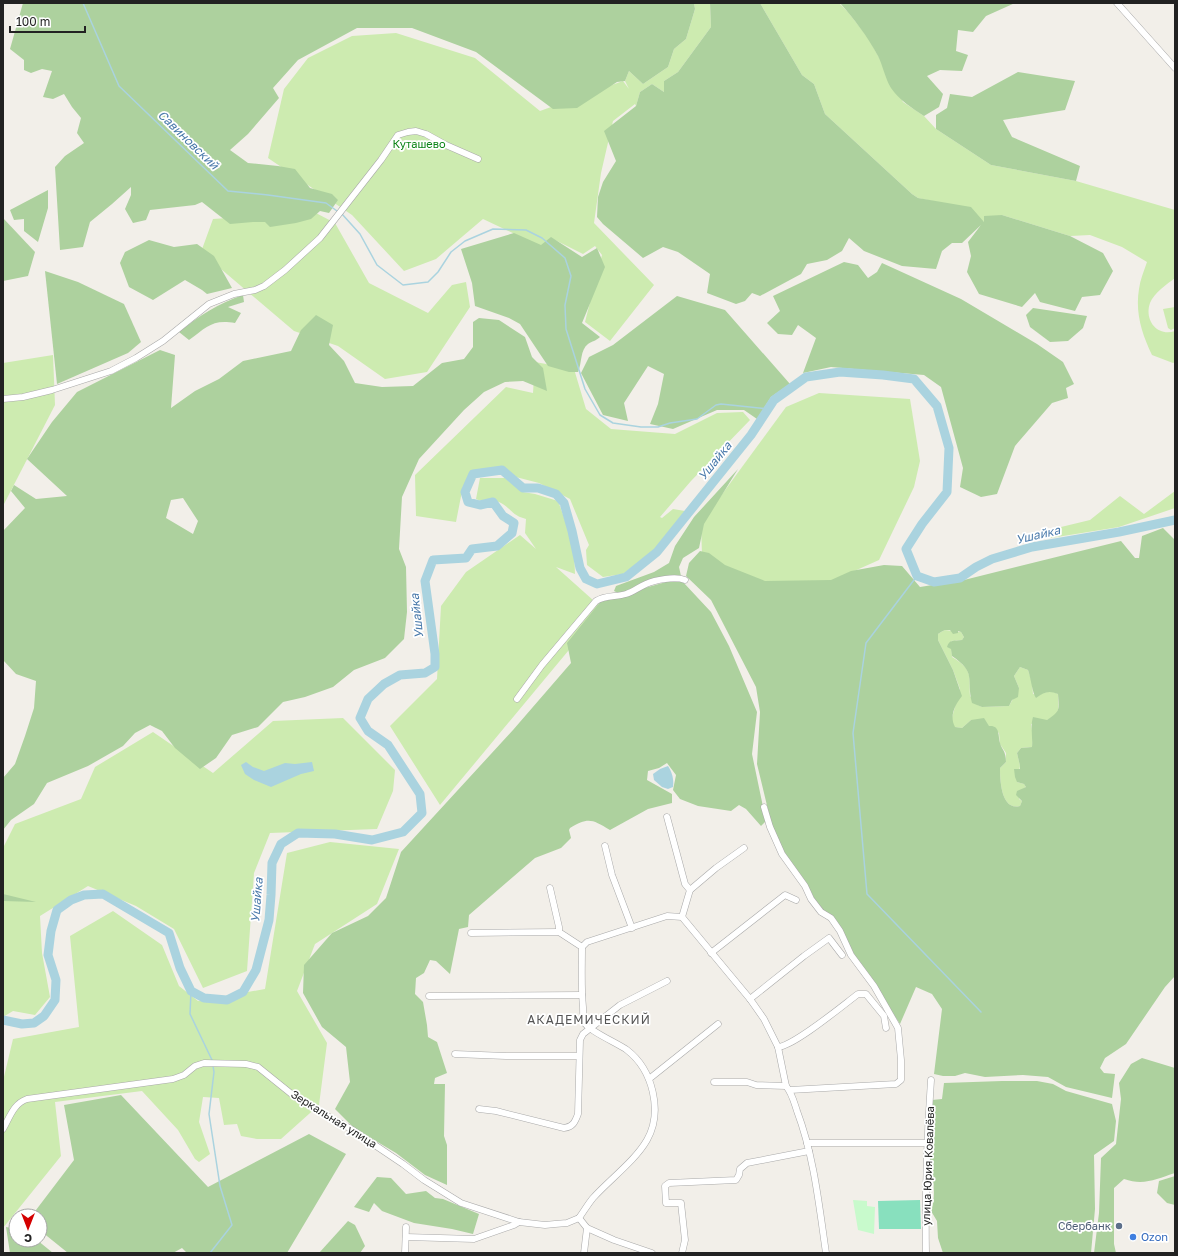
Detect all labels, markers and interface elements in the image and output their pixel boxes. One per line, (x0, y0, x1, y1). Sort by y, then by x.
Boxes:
scale bar (10, 8, 85, 34)
text: 100 m (16, 14, 50, 29)
water label: Савиновский (155, 107, 222, 173)
park label: Куташево (392, 137, 446, 150)
water label: Ушайка (695, 438, 735, 483)
water label: Ушайка (1014, 522, 1063, 547)
water label: Ушайка (407, 592, 426, 639)
water label: Ушайка (247, 876, 266, 923)
district label: АКАДЕМИЧЕСКИЙ (527, 1012, 651, 1027)
street label: Зеркальная улица (289, 1087, 380, 1150)
street label: улица Юрия Ковалёва (919, 1106, 936, 1226)
north arrow (8, 1208, 48, 1248)
place label: Сбербанк (1058, 1219, 1112, 1232)
marker: Сбербанк (1114, 1221, 1124, 1231)
place label: Ozon (1141, 1230, 1168, 1243)
text: С (24, 1232, 32, 1245)
marker: Ozon (1128, 1232, 1138, 1242)

